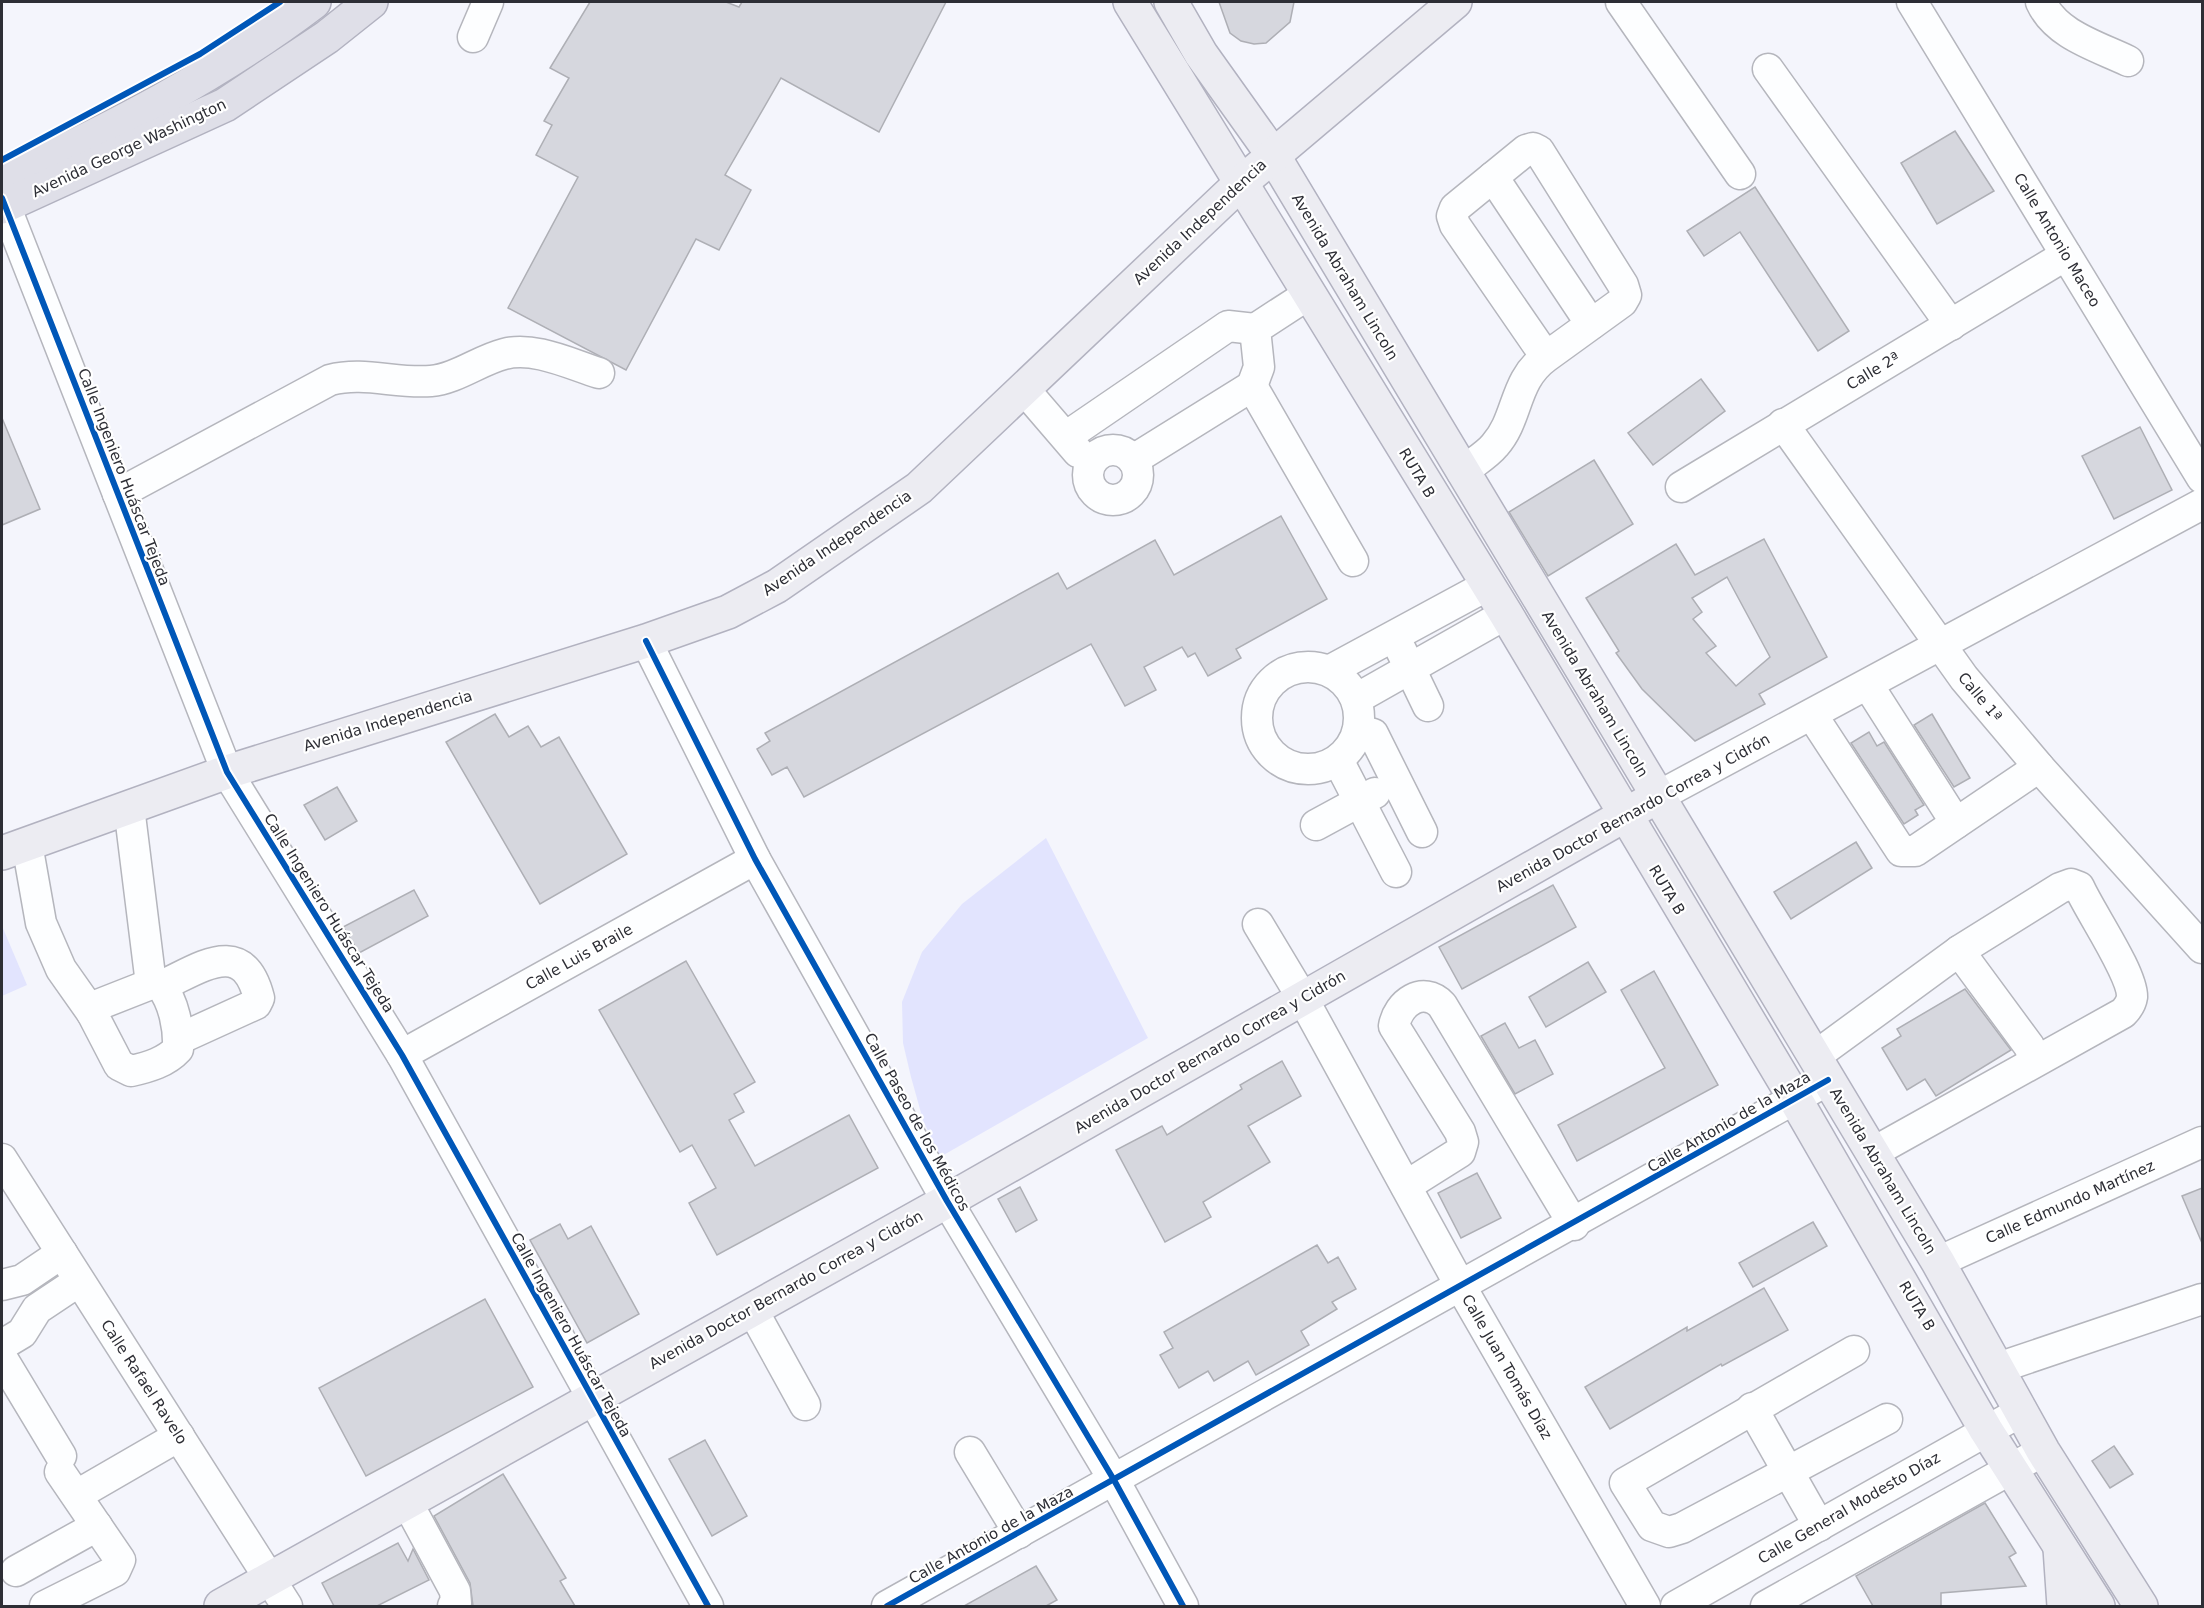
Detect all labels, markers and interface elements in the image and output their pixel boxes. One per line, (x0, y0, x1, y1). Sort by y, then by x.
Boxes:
street label: Avenida George Washington (29, 95, 229, 201)
street label: Avenida Independencia (1130, 156, 1270, 288)
street label: Calle Antonio Maceo (2010, 170, 2104, 310)
street label: Avenida Abraham Lincoln (1288, 191, 1402, 363)
street label: Calle 2ª (1843, 348, 1903, 394)
street label: Calle Ingeniero Huáscar Tejeda (74, 366, 174, 588)
street label: RUTA B (1395, 445, 1439, 501)
street label: Avenida Independencia (759, 486, 915, 600)
street label: Avenida Abraham Lincoln (1538, 608, 1652, 780)
street label: Calle 1ª (1954, 669, 2006, 725)
street label: Avenida Independencia (301, 687, 475, 755)
street label: Avenida Doctor Bernardo Correa y Cidrón (1493, 730, 1773, 896)
street label: Calle Ingeniero Huáscar Tejeda (260, 810, 398, 1016)
street label: RUTA B (1645, 862, 1689, 918)
street label: Calle Luis Braile (522, 920, 636, 994)
street label: Avenida Doctor Bernardo Correa y Cidrón (1071, 967, 1349, 1137)
street label: Calle Paseo de los Médicos (860, 1030, 974, 1214)
street label: Calle Antonio de la Maza (1644, 1068, 1814, 1176)
street label: Avenida Abraham Lincoln (1826, 1085, 1940, 1257)
street label: Calle Edmundo Martínez (1983, 1157, 2157, 1247)
street label: Avenida Doctor Bernardo Correa y Cidrón (646, 1207, 926, 1373)
street label: Calle Ingeniero Huáscar Tejeda (507, 1229, 635, 1441)
street label: RUTA B (1895, 1278, 1939, 1334)
street label: Calle Juan Tomás Díaz (1458, 1291, 1556, 1443)
street label: Calle Rafael Ravelo (97, 1316, 191, 1448)
street label: Calle General Modesto Díaz (1755, 1448, 1943, 1568)
street label: Calle Antonio de la Maza (906, 1482, 1076, 1588)

